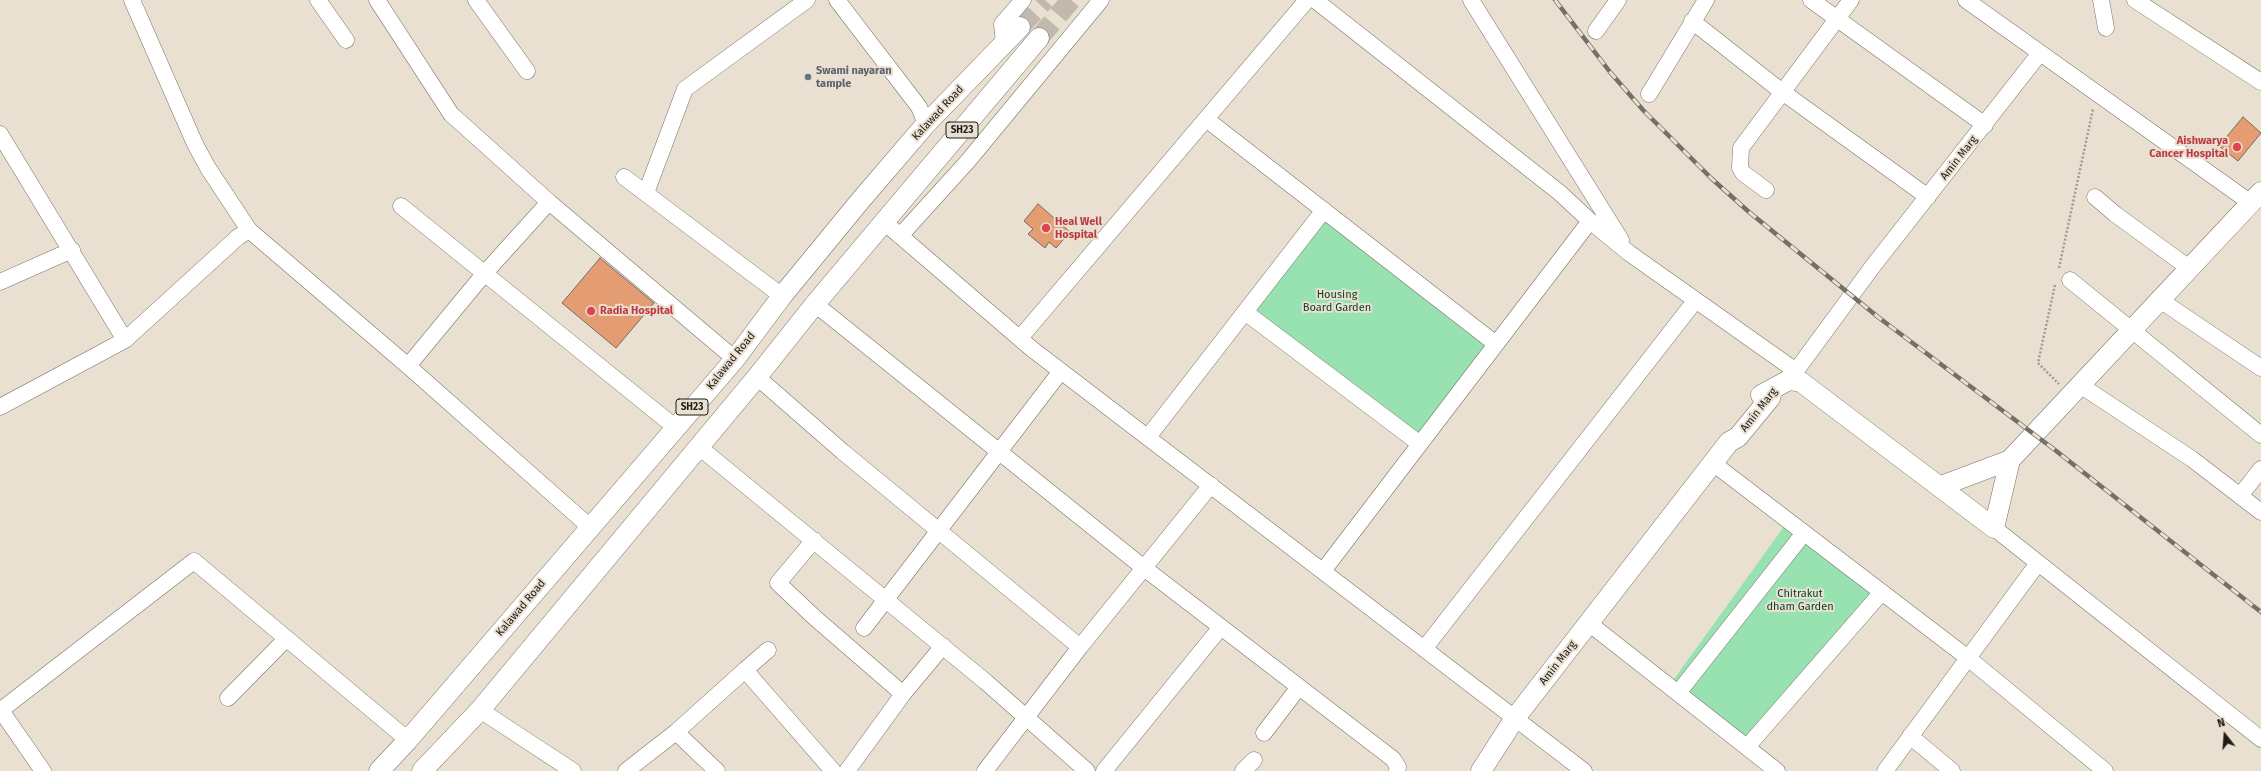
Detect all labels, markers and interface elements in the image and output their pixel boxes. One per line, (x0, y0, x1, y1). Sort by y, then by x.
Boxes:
place label: Swami nayaran tample (816, 64, 892, 90)
marker: Swami nayaran tample (803, 72, 813, 82)
street label: Kalawad Road (909, 83, 967, 143)
road number: SH23 (946, 122, 978, 138)
street label: Amin Marg (1938, 133, 1980, 183)
place label: Aishwarya Cancer Hospital (2149, 134, 2228, 160)
marker: Aishwarya Cancer Hospital (2231, 141, 2243, 153)
place label: Heal Well Hospital (1055, 215, 1102, 241)
marker: Heal Well Hospital (1040, 222, 1052, 234)
park label: Housing Board Garden (1303, 288, 1371, 314)
place label: Radia Hospital (600, 304, 673, 318)
marker: Radia Hospital (585, 305, 597, 317)
street label: Kalawad Road (704, 330, 758, 392)
street label: Amin Marg (1738, 385, 1780, 435)
road number: SH23 (676, 399, 708, 415)
street label: Kalawad Road (493, 577, 549, 639)
park label: Chitrakut dham Garden (1766, 587, 1834, 613)
street label: Amin Marg (1537, 638, 1579, 688)
north arrow (2205, 715, 2245, 755)
text: N (2216, 716, 2227, 730)

